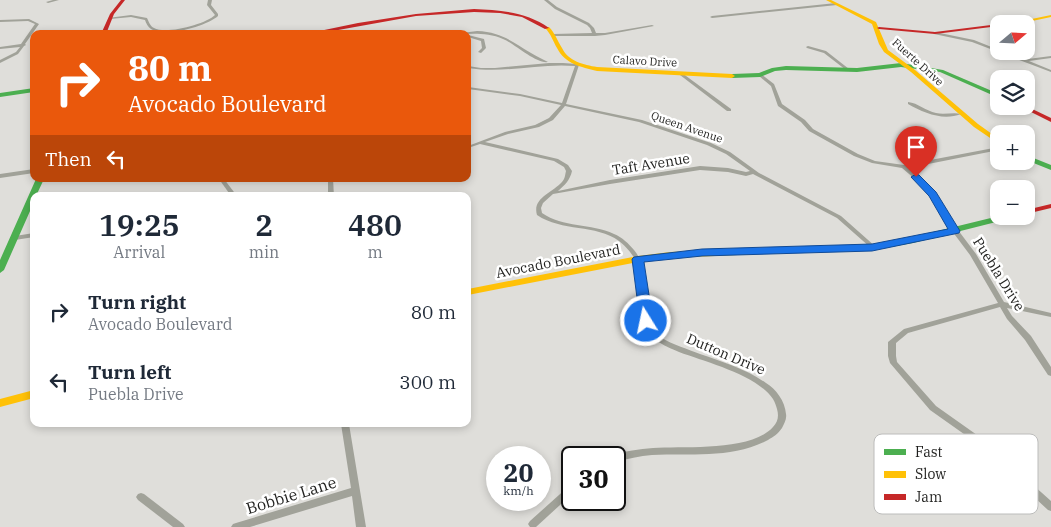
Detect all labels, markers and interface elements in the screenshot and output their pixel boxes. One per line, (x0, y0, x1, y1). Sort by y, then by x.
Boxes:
north arrow (990, 15, 1035, 60)
map controls (990, 15, 1035, 225)
street label: Fuerte Drive (889, 35, 947, 89)
text: 80 m (128, 45, 212, 91)
icon: right (45, 50, 110, 115)
street label: Calavo Drive (612, 52, 678, 70)
button: layers (990, 70, 1035, 115)
text: Avocado Boulevard (128, 89, 327, 118)
street label: Queen Avenue (649, 108, 725, 146)
button: + (990, 125, 1035, 170)
pin (895, 126, 937, 177)
icon: arrive (902, 133, 930, 161)
icon: left (102, 145, 130, 173)
text: Then (45, 147, 92, 171)
street label: Taft Avenue (611, 149, 691, 179)
button: − (990, 180, 1035, 225)
text: 19:25 (99, 205, 180, 244)
text: 2 (255, 205, 273, 244)
text: 480 (348, 205, 402, 244)
street label: Puebla Drive (969, 234, 1029, 314)
street label: Avocado Boulevard (494, 240, 622, 282)
text: Arrival (113, 242, 165, 262)
text: min (249, 242, 279, 262)
text: m (367, 242, 383, 262)
text: Turn right (88, 290, 186, 314)
position arrow (619, 294, 671, 346)
icon: right (45, 298, 73, 326)
text: 80 m (411, 300, 456, 324)
text: Avocado Boulevard (88, 314, 232, 334)
street label: Dutton Drive (684, 329, 768, 379)
text: Turn left (88, 360, 171, 384)
icon: left (45, 368, 73, 396)
text: 300 m (399, 370, 456, 394)
text: Puebla Drive (88, 384, 184, 404)
legend (874, 434, 1038, 514)
text: Fast (915, 443, 943, 461)
speed limit sign: 30 (561, 446, 626, 511)
text: 20 (503, 456, 534, 489)
text: Slow (915, 465, 946, 483)
street label: Bobbie Lane (243, 472, 339, 518)
text: km/h (503, 483, 534, 498)
text: Jam (915, 488, 942, 506)

